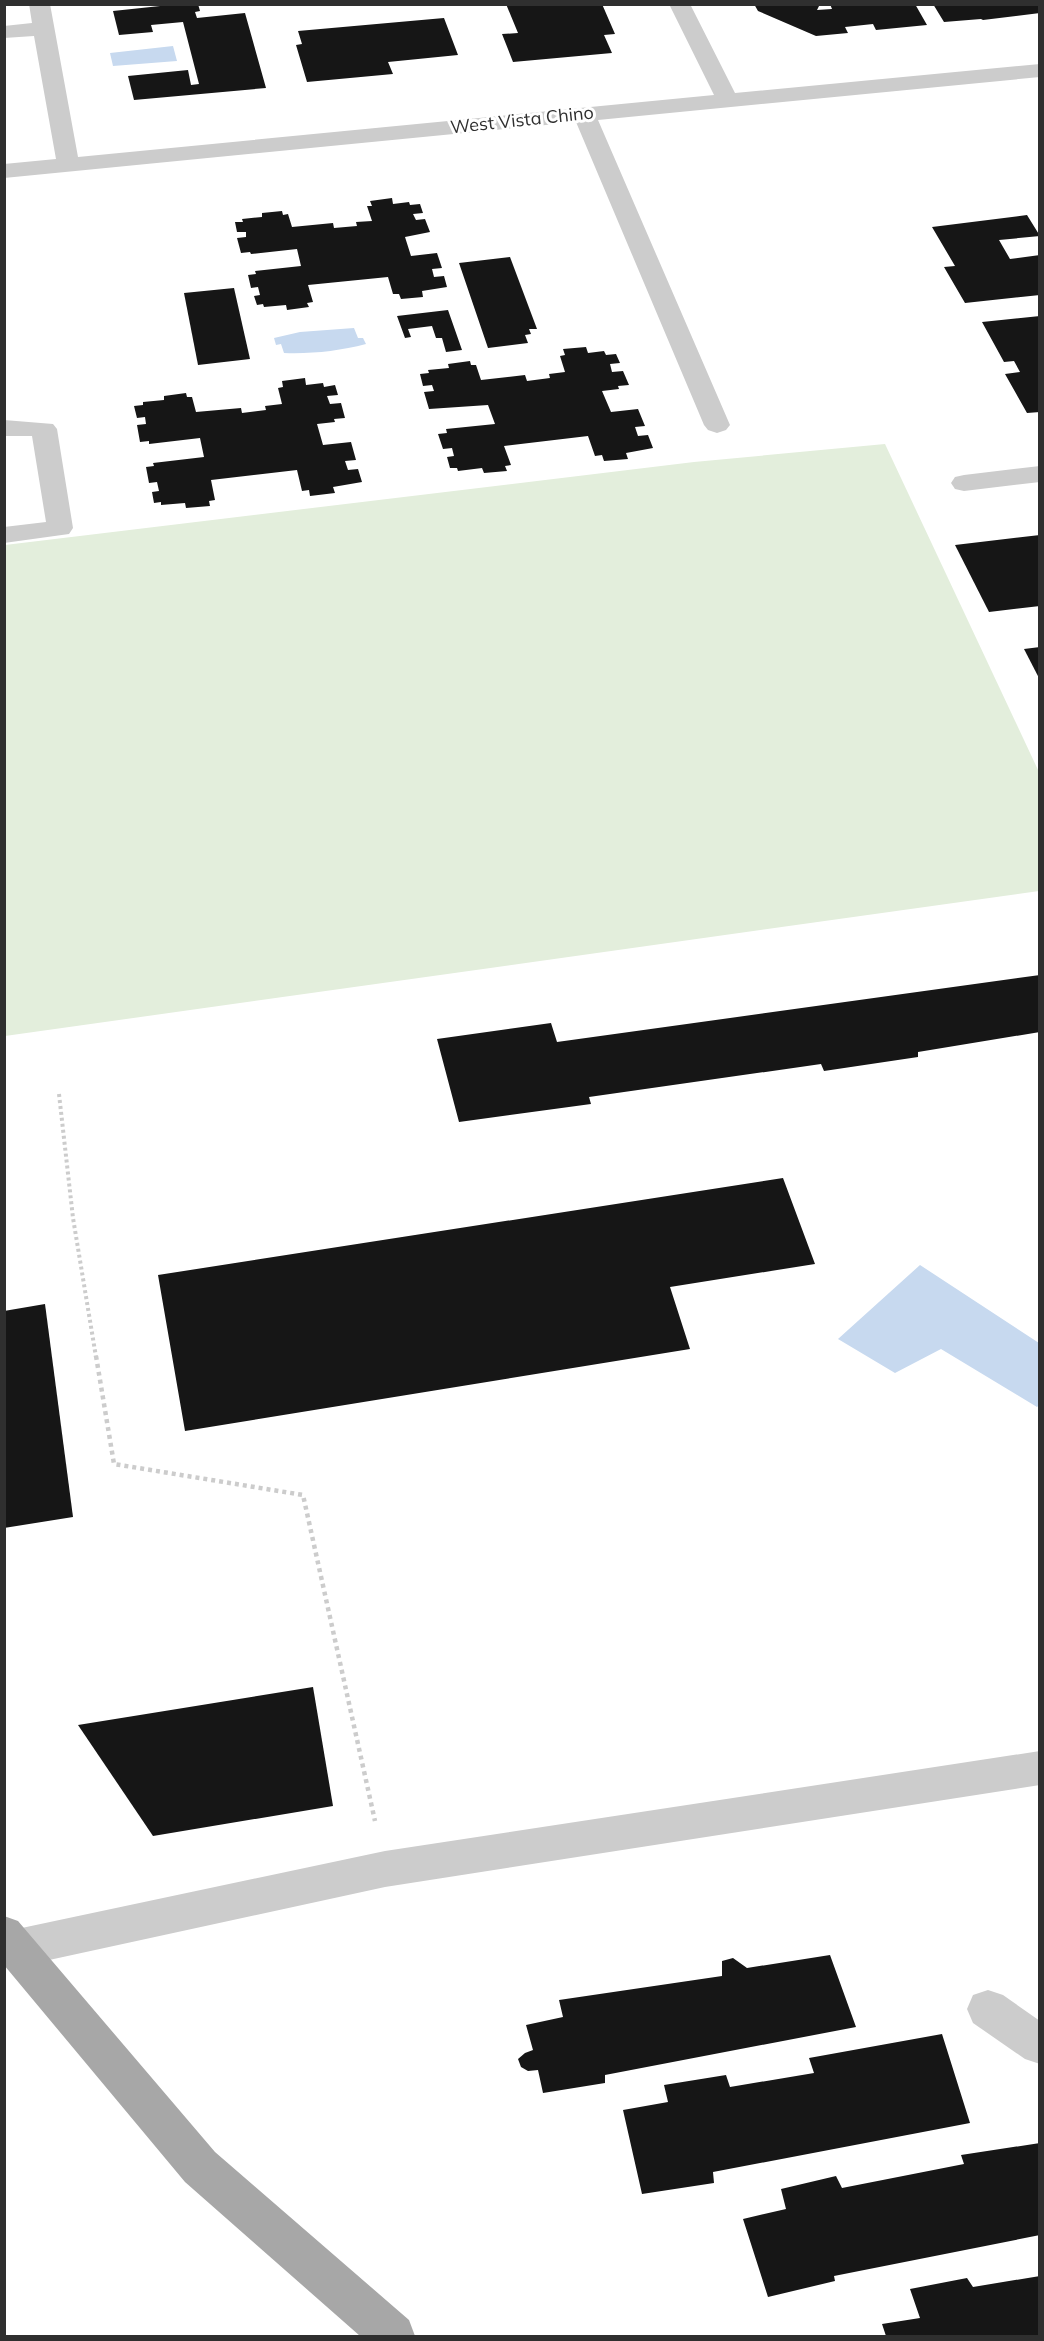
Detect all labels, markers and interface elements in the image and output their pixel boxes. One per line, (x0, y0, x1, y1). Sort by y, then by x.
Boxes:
street label: West Vista Chino (449, 101, 595, 138)

